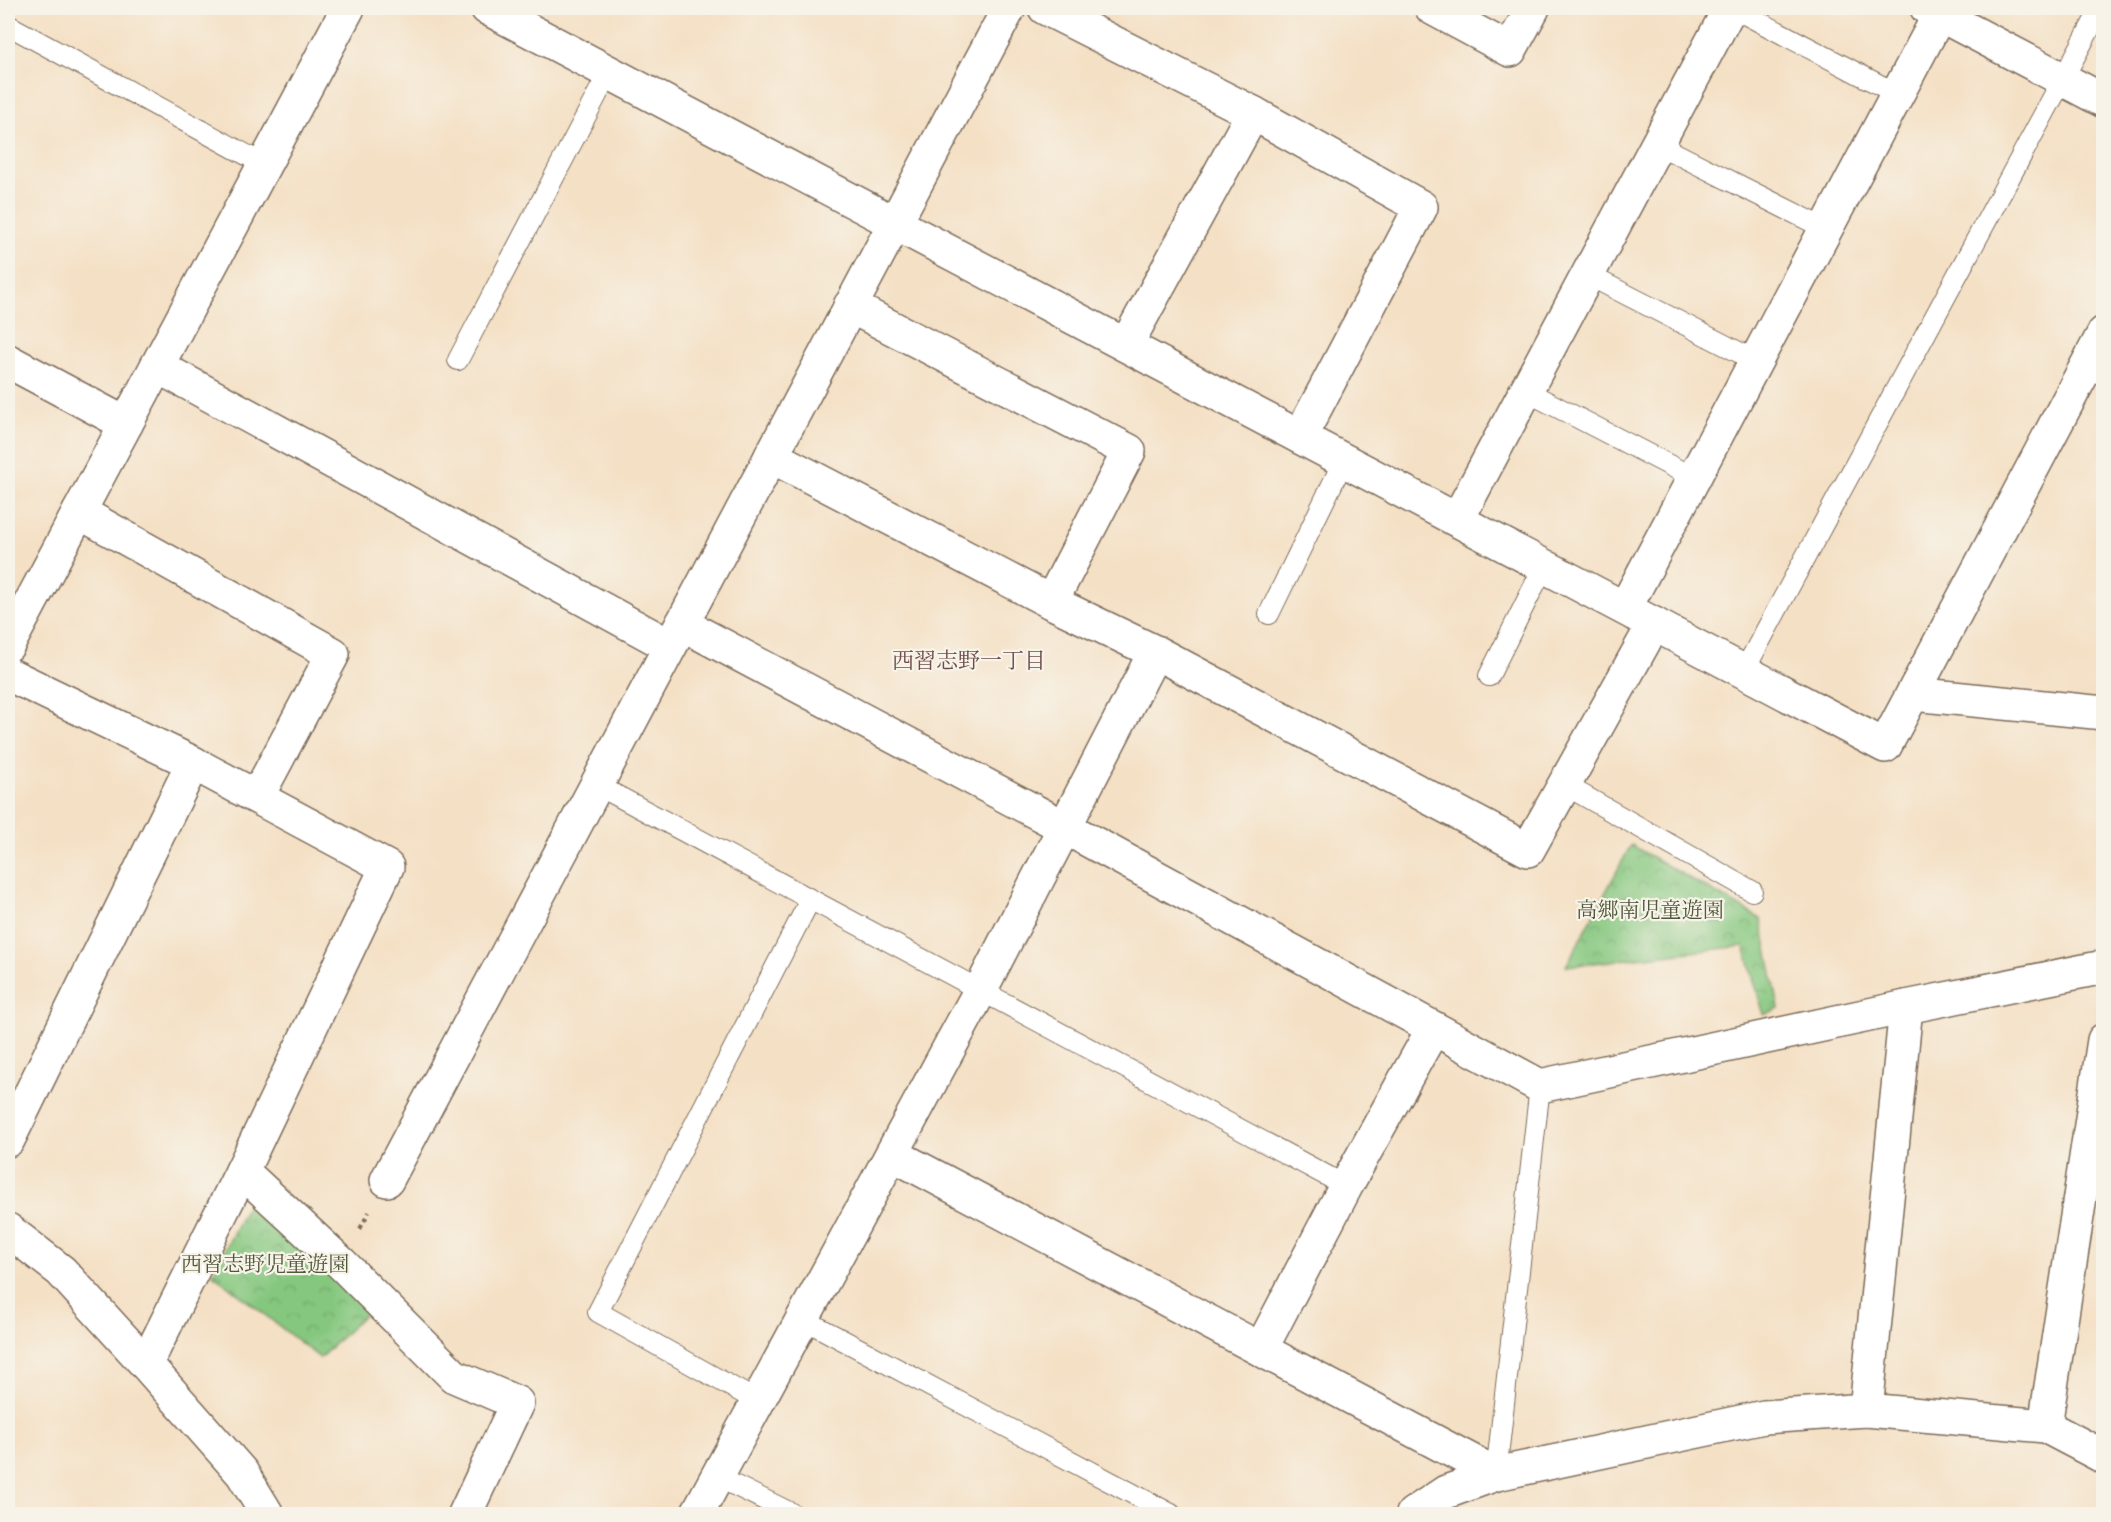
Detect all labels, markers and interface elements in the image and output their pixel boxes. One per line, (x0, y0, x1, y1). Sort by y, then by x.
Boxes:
district label: 西習志野一丁目 (892, 644, 1046, 676)
park label: 高郷南児童遊園 (1577, 894, 1724, 925)
park label: 西習志野児童遊園 (181, 1248, 349, 1279)

